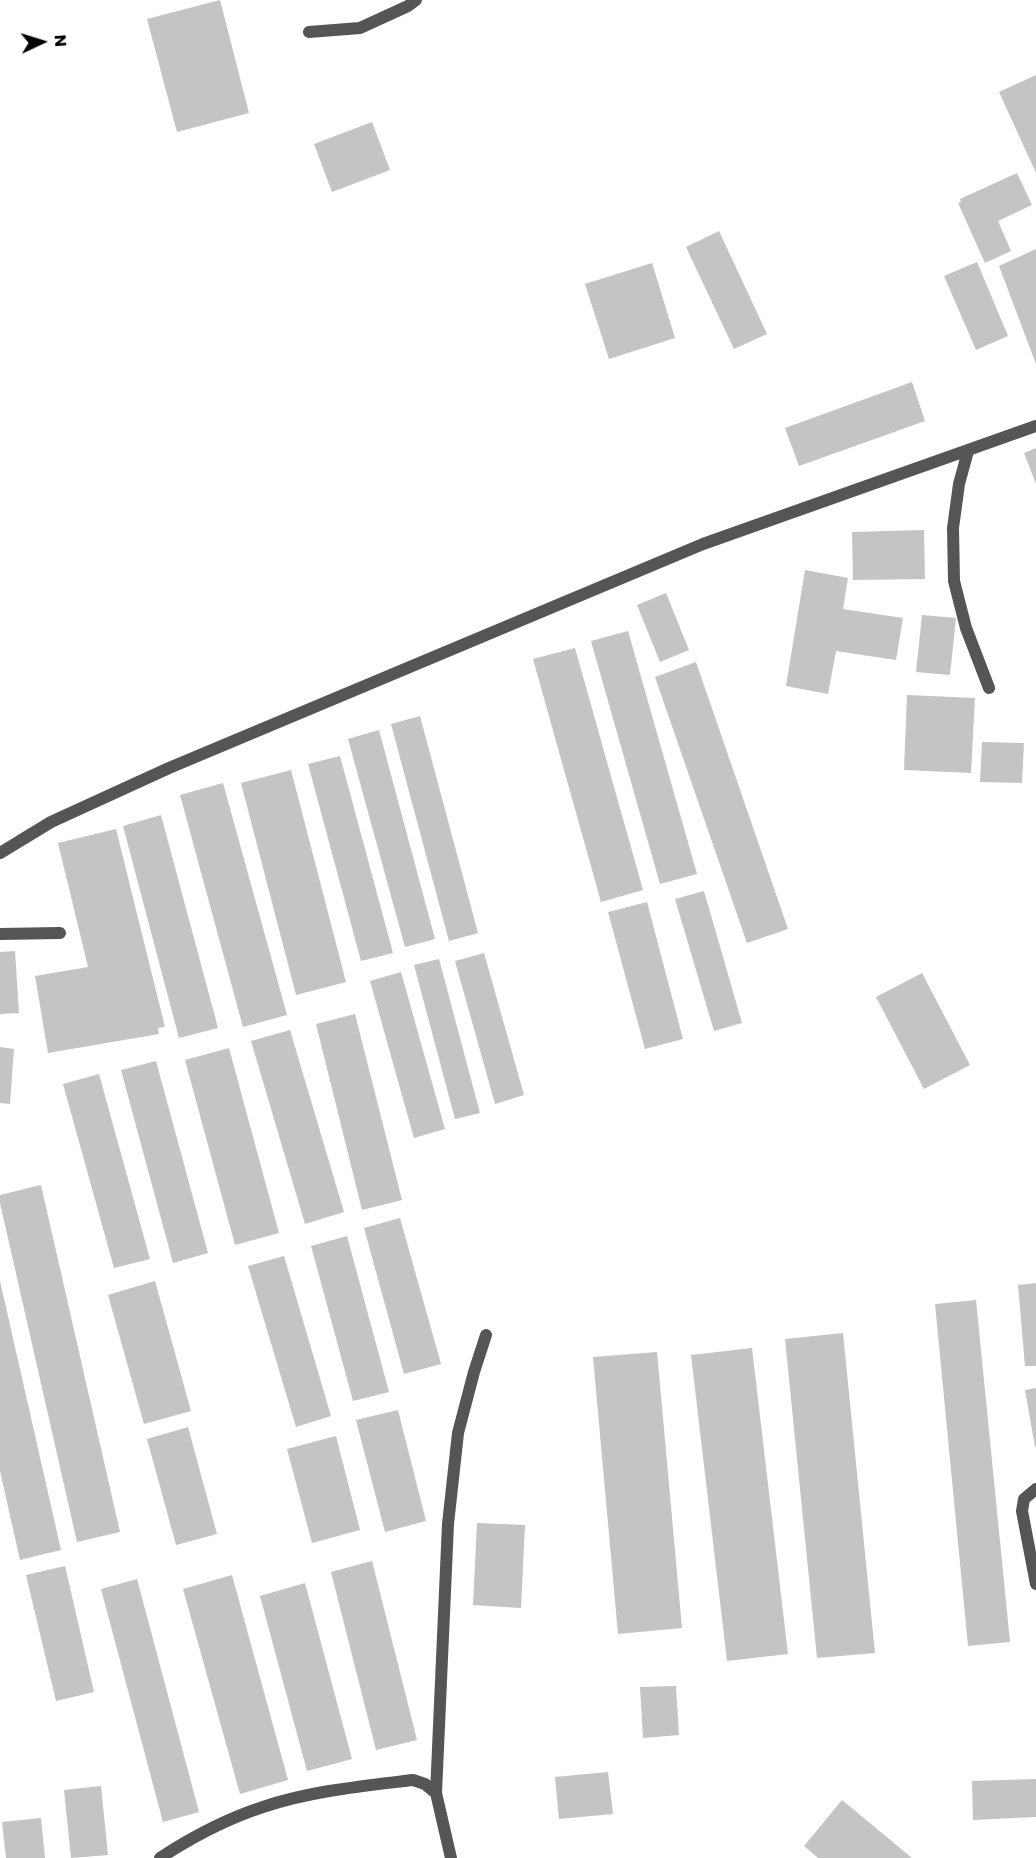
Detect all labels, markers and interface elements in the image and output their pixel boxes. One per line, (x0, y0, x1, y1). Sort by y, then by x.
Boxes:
north arrow (12, 12, 72, 72)
text: N (49, 34, 72, 48)

